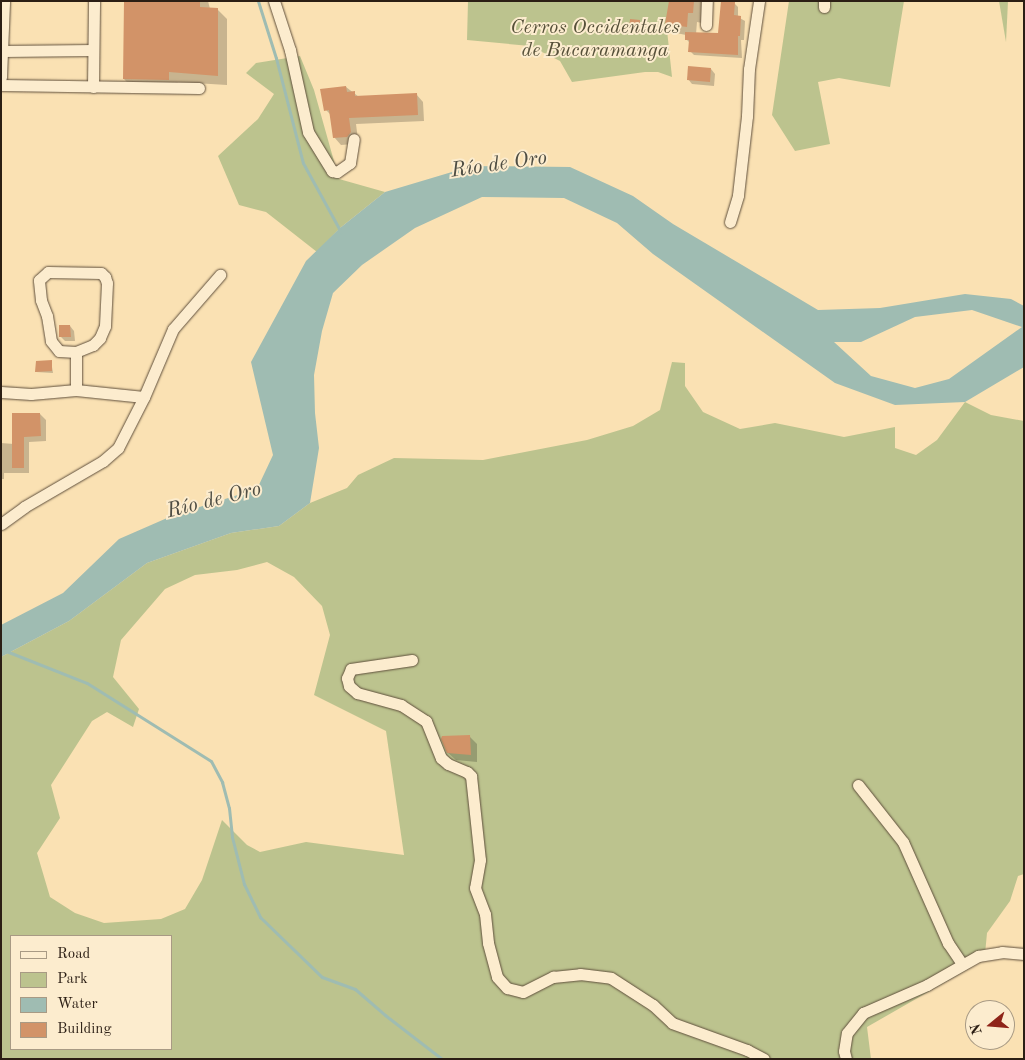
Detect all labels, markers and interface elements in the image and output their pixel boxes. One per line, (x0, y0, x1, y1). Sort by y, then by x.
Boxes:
park label: Cerros Occidentales de Bucaramanga (510, 17, 680, 64)
water label: Río de Oro (449, 146, 549, 184)
water label: Río de Oro (164, 477, 264, 525)
legend (10, 935, 172, 1050)
text: Road (57, 947, 90, 962)
text: Park (57, 972, 88, 987)
text: Water (57, 997, 98, 1012)
north arrow (965, 1000, 1015, 1050)
text: Building (57, 1022, 112, 1037)
text: N (968, 1022, 985, 1036)

